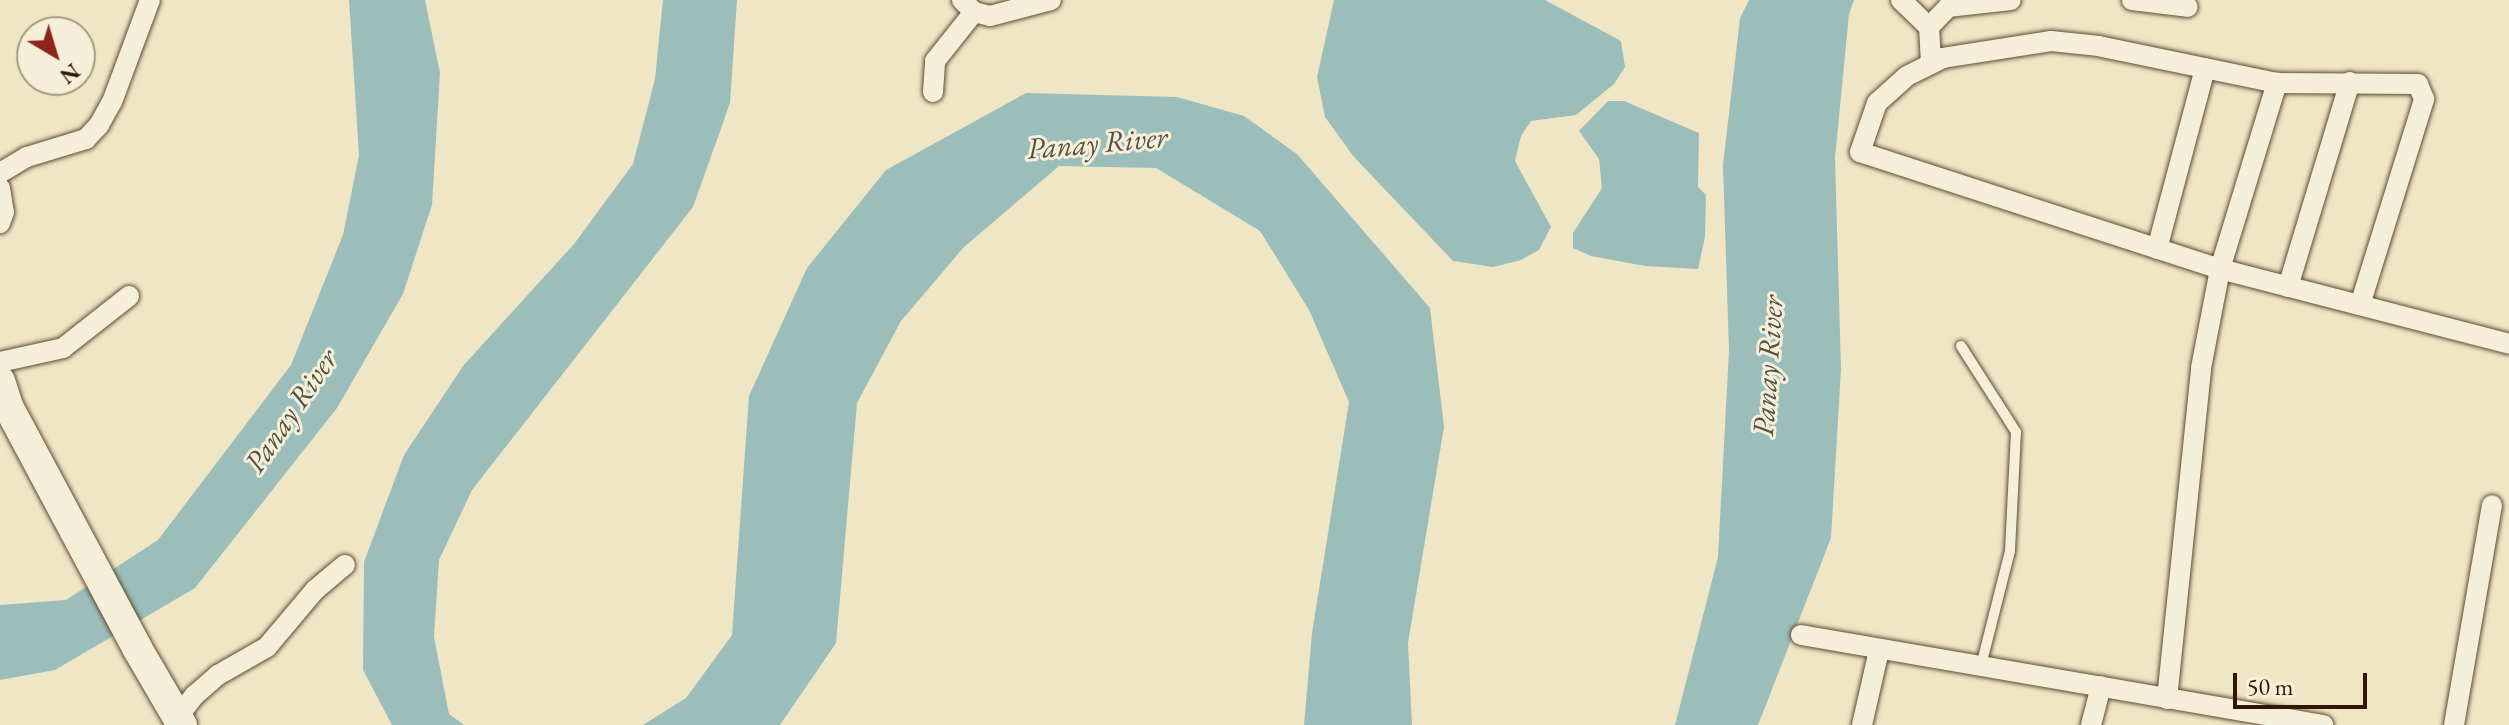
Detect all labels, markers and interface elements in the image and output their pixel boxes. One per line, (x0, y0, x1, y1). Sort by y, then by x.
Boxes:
north arrow (16, 16, 96, 96)
text: N (54, 57, 86, 91)
water label: Panay River (1025, 119, 1169, 167)
water label: Panay River (1745, 294, 1791, 438)
water label: Panay River (237, 342, 345, 480)
scale bar (2237, 657, 2371, 707)
text: 50 m (2247, 671, 2294, 702)

